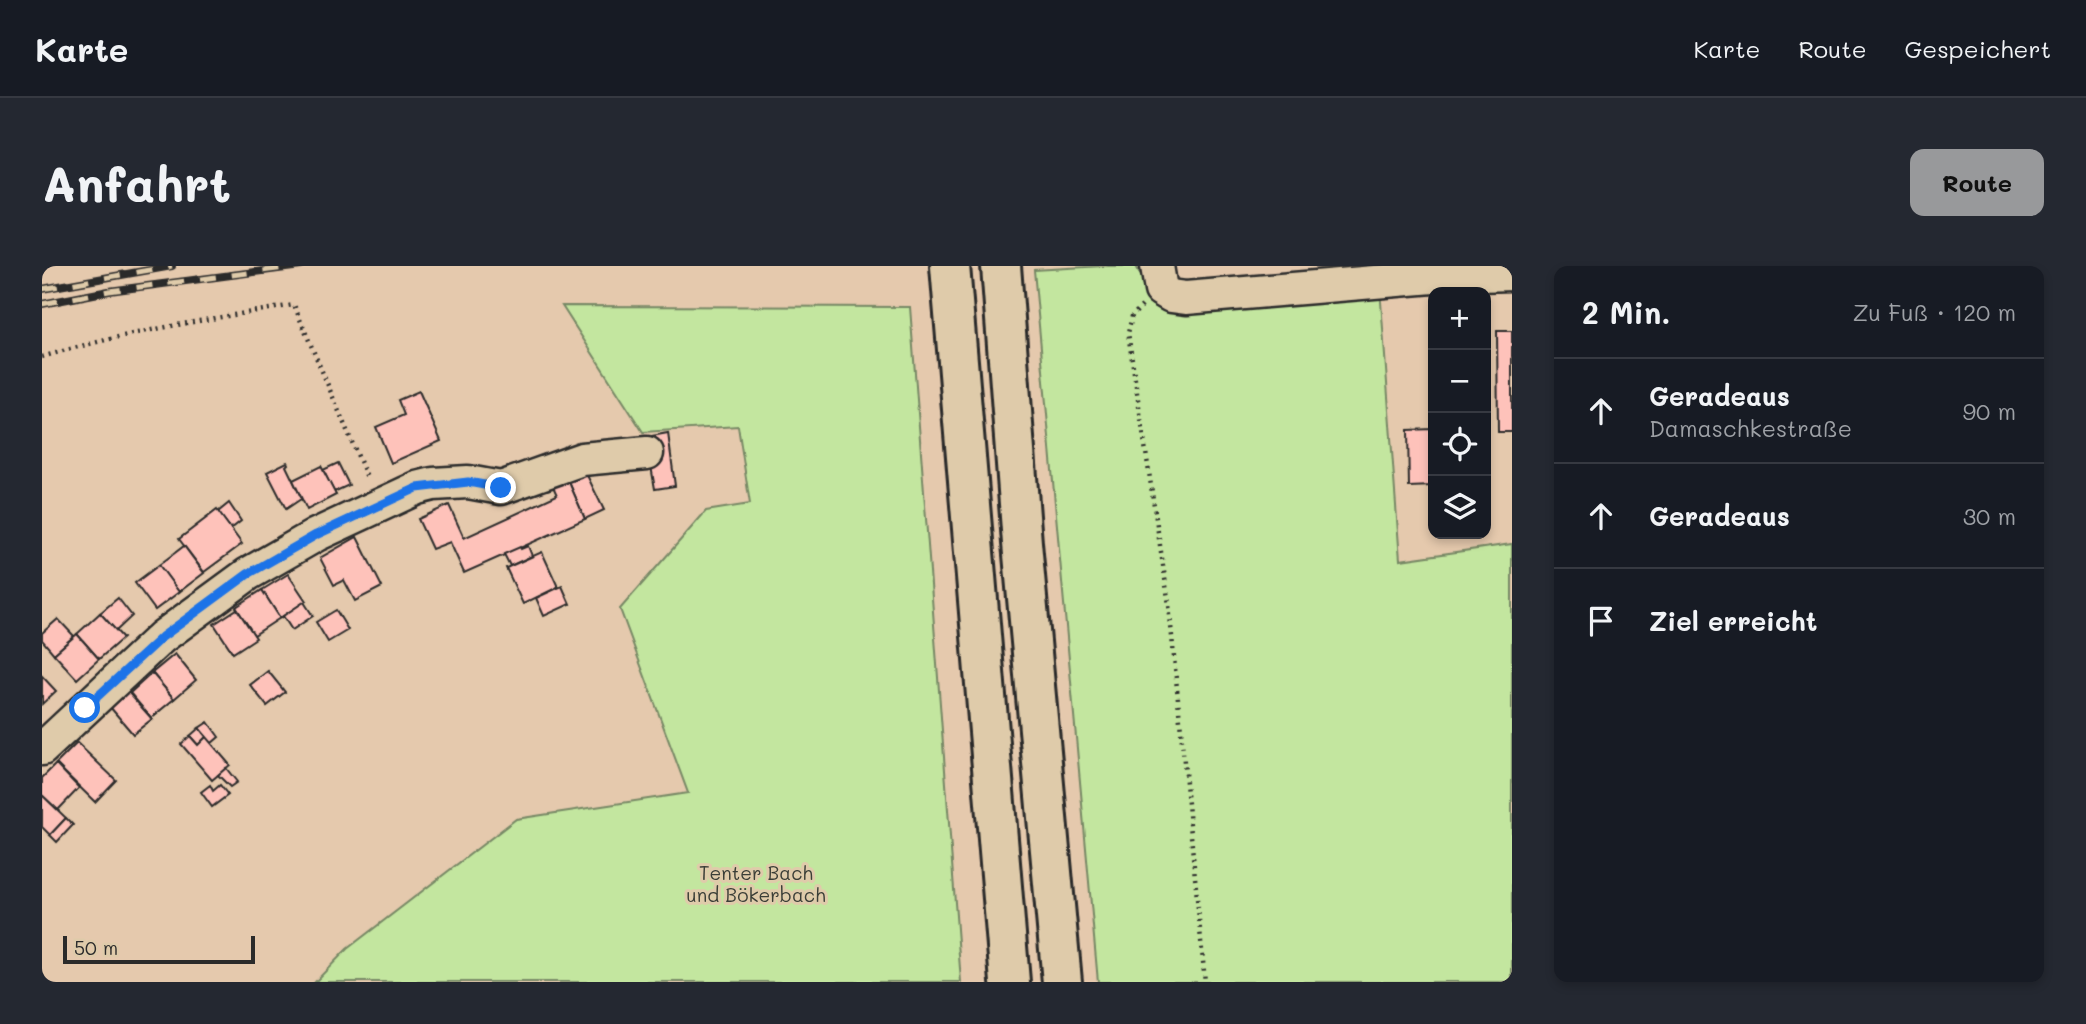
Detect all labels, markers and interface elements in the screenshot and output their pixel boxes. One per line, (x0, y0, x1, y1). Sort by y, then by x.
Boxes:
text: Karte (35, 27, 129, 70)
text: Karte (1693, 33, 1760, 64)
text: Route (1798, 33, 1867, 64)
text: Gespeichert (1905, 33, 2051, 64)
button: Route (1910, 149, 2044, 216)
text: Anfahrt (42, 151, 231, 214)
map controls (1428, 287, 1491, 539)
button: + (1428, 287, 1491, 350)
text: 2 Min. (1582, 292, 1670, 332)
text: Zu Fuß · 120 m (1853, 297, 2016, 327)
button: − (1428, 350, 1491, 413)
text: Geradeaus (1649, 379, 1790, 413)
icon: ahead (1582, 392, 1620, 430)
text: 90 m (1963, 396, 2016, 426)
button: locate (1428, 413, 1491, 476)
text: Damaschkestraße (1649, 413, 1852, 443)
route end (485, 472, 516, 503)
button: layers (1428, 476, 1491, 539)
icon: ahead (1582, 497, 1620, 535)
text: Geradeaus (1649, 499, 1790, 533)
text: 30 m (1963, 501, 2016, 531)
icon: arrive (1582, 602, 1620, 640)
text: Ziel erreicht (1649, 604, 1817, 638)
route start (69, 692, 100, 723)
park label: Tenter Bach und Bökerbach (686, 860, 826, 907)
scale bar (63, 933, 256, 965)
text: 50 m (74, 935, 118, 960)

